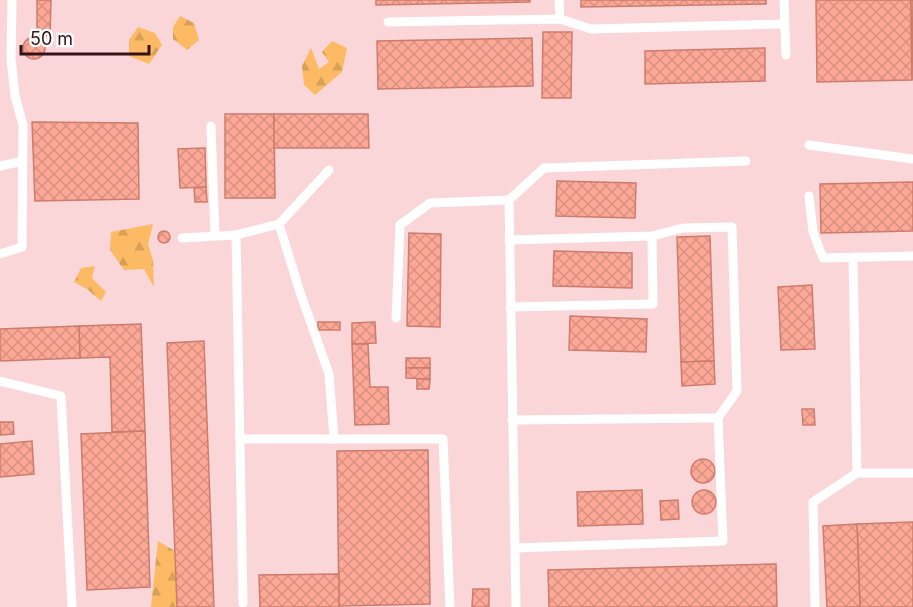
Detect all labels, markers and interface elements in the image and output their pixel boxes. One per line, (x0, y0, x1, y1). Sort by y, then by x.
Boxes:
scale bar (21, 18, 148, 56)
text: 50 m (30, 28, 73, 49)

